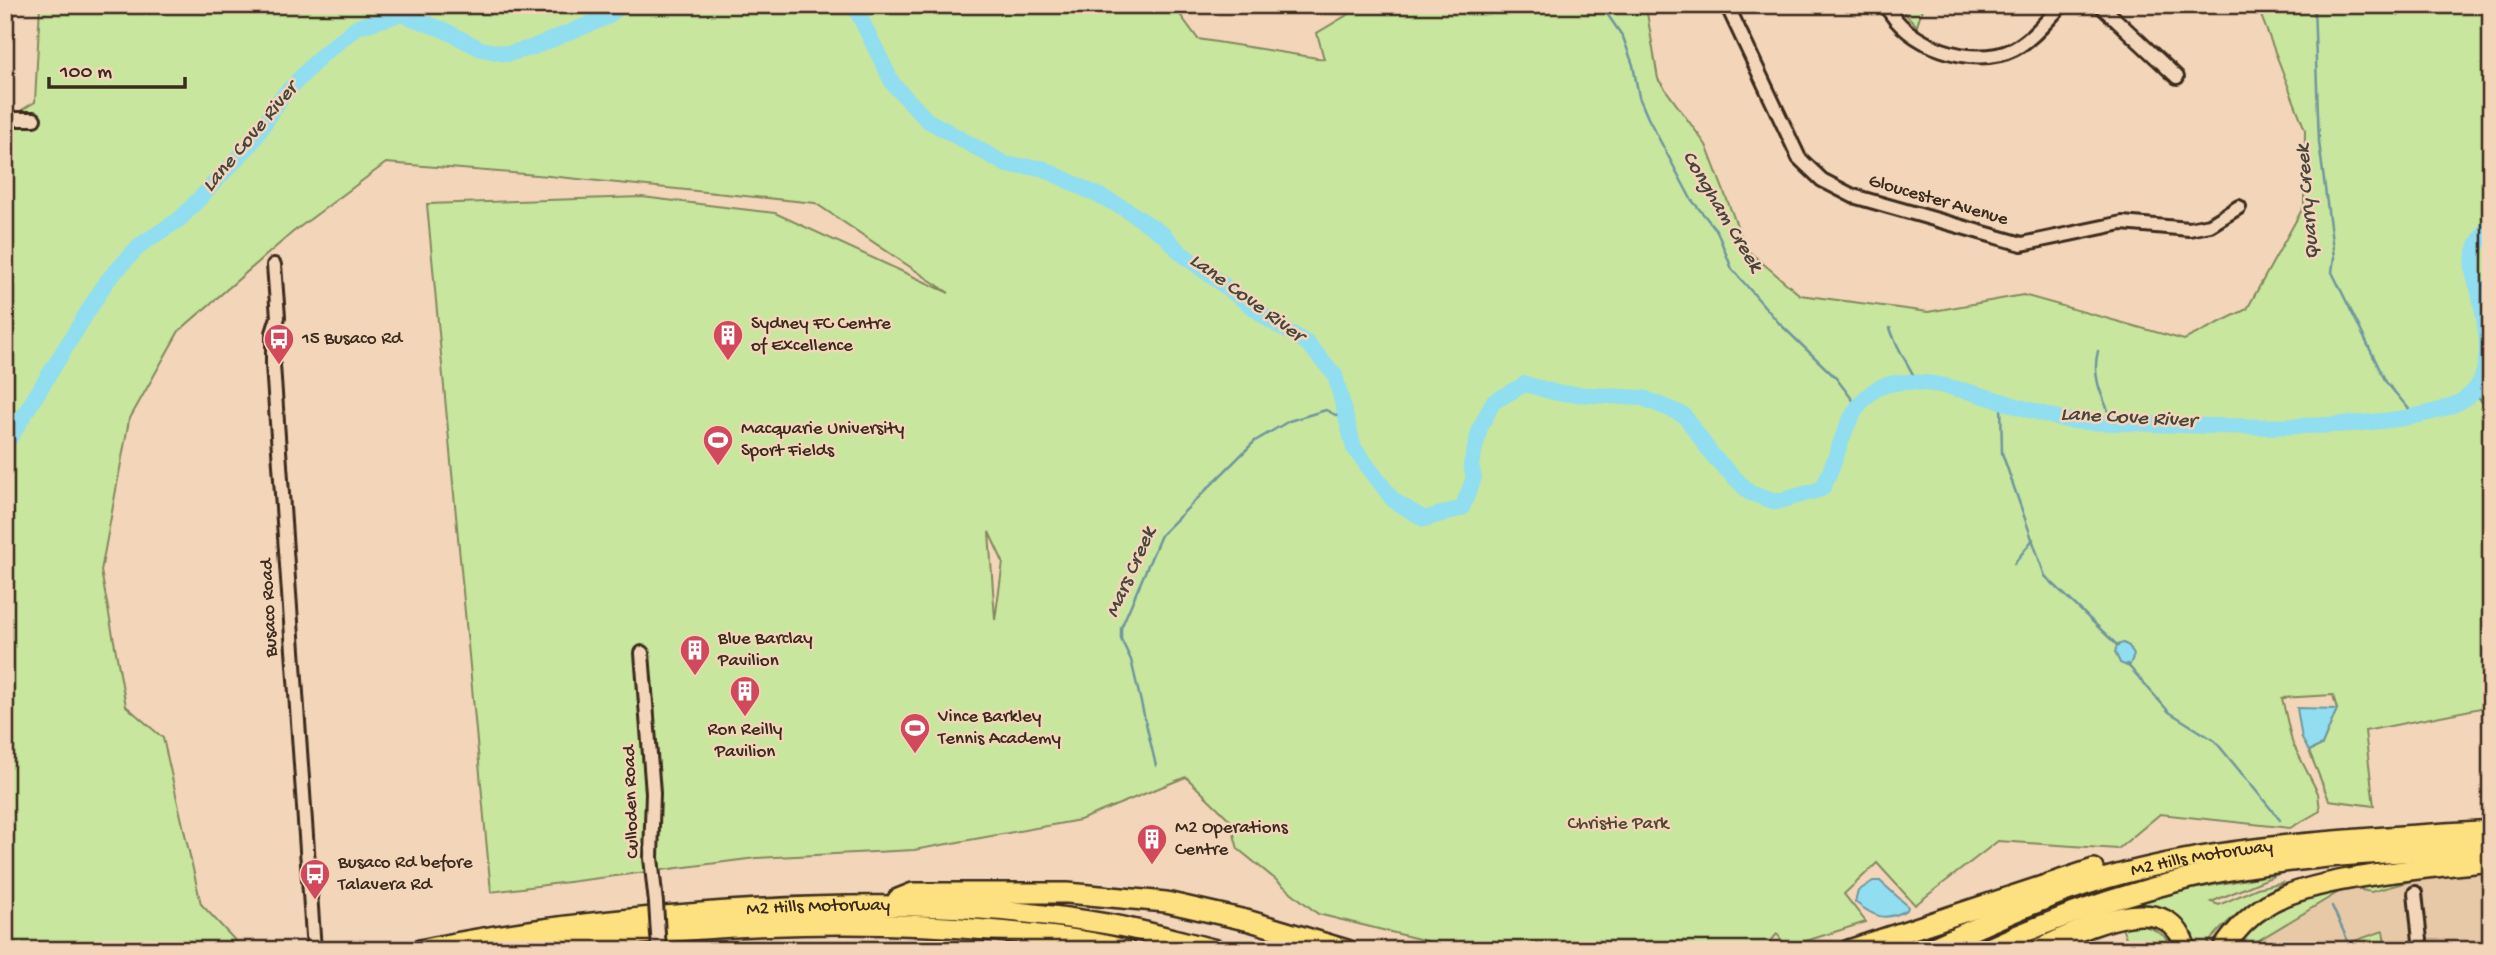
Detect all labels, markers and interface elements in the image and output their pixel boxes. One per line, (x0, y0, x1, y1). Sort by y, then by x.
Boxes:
scale bar (49, 46, 186, 90)
text: 100 m (59, 61, 112, 86)
water label: Lane Cove River (198, 75, 307, 198)
water label: Quarry Creek (2291, 141, 2326, 261)
water label: Congham Creek (1675, 147, 1768, 279)
street label: Gloucester Avenue (1866, 170, 2011, 232)
water label: Lane Cove River (1184, 249, 1312, 352)
place label: Sydney FC Centre of Excellence (751, 313, 891, 358)
building icon: Sydney FC Centre of Excellence (711, 318, 745, 362)
bus stop icon: 15 Busaco Rd (262, 322, 296, 366)
place label: 15 Busaco Rd (301, 328, 404, 351)
water label: Lane Cove River (2060, 403, 2201, 435)
place label: Macquarie University Sport Fields (741, 418, 905, 463)
sports icon: Macquarie University Sport Fields (701, 423, 735, 467)
water label: Mars Creek (1101, 522, 1164, 622)
street label: Busaco Road (256, 556, 284, 659)
place label: Blue Barclay Pavilion (717, 628, 813, 673)
building icon: Blue Barclay Pavilion (678, 633, 712, 677)
building icon: Ron Reilly Pavilion (728, 674, 762, 718)
place label: Vince Barkley Tennis Academy (937, 706, 1061, 751)
sports icon: Vince Barkley Tennis Academy (898, 711, 932, 755)
place label: Ron Reilly Pavilion (708, 719, 783, 764)
street label: Culloden Road (618, 743, 645, 859)
park label: Christie Park (1568, 813, 1670, 836)
place label: M2 Operations Centre (1175, 817, 1289, 862)
building icon: M2 Operations Centre (1135, 822, 1169, 866)
street label: M2 Hills Motorway (2128, 835, 2275, 883)
place label: Busaco Rd before Talavera Rd (337, 852, 473, 897)
bus stop icon: Busaco Rd before Talavera Rd (298, 857, 332, 901)
street label: M2 Hills Motorway (746, 894, 891, 921)

